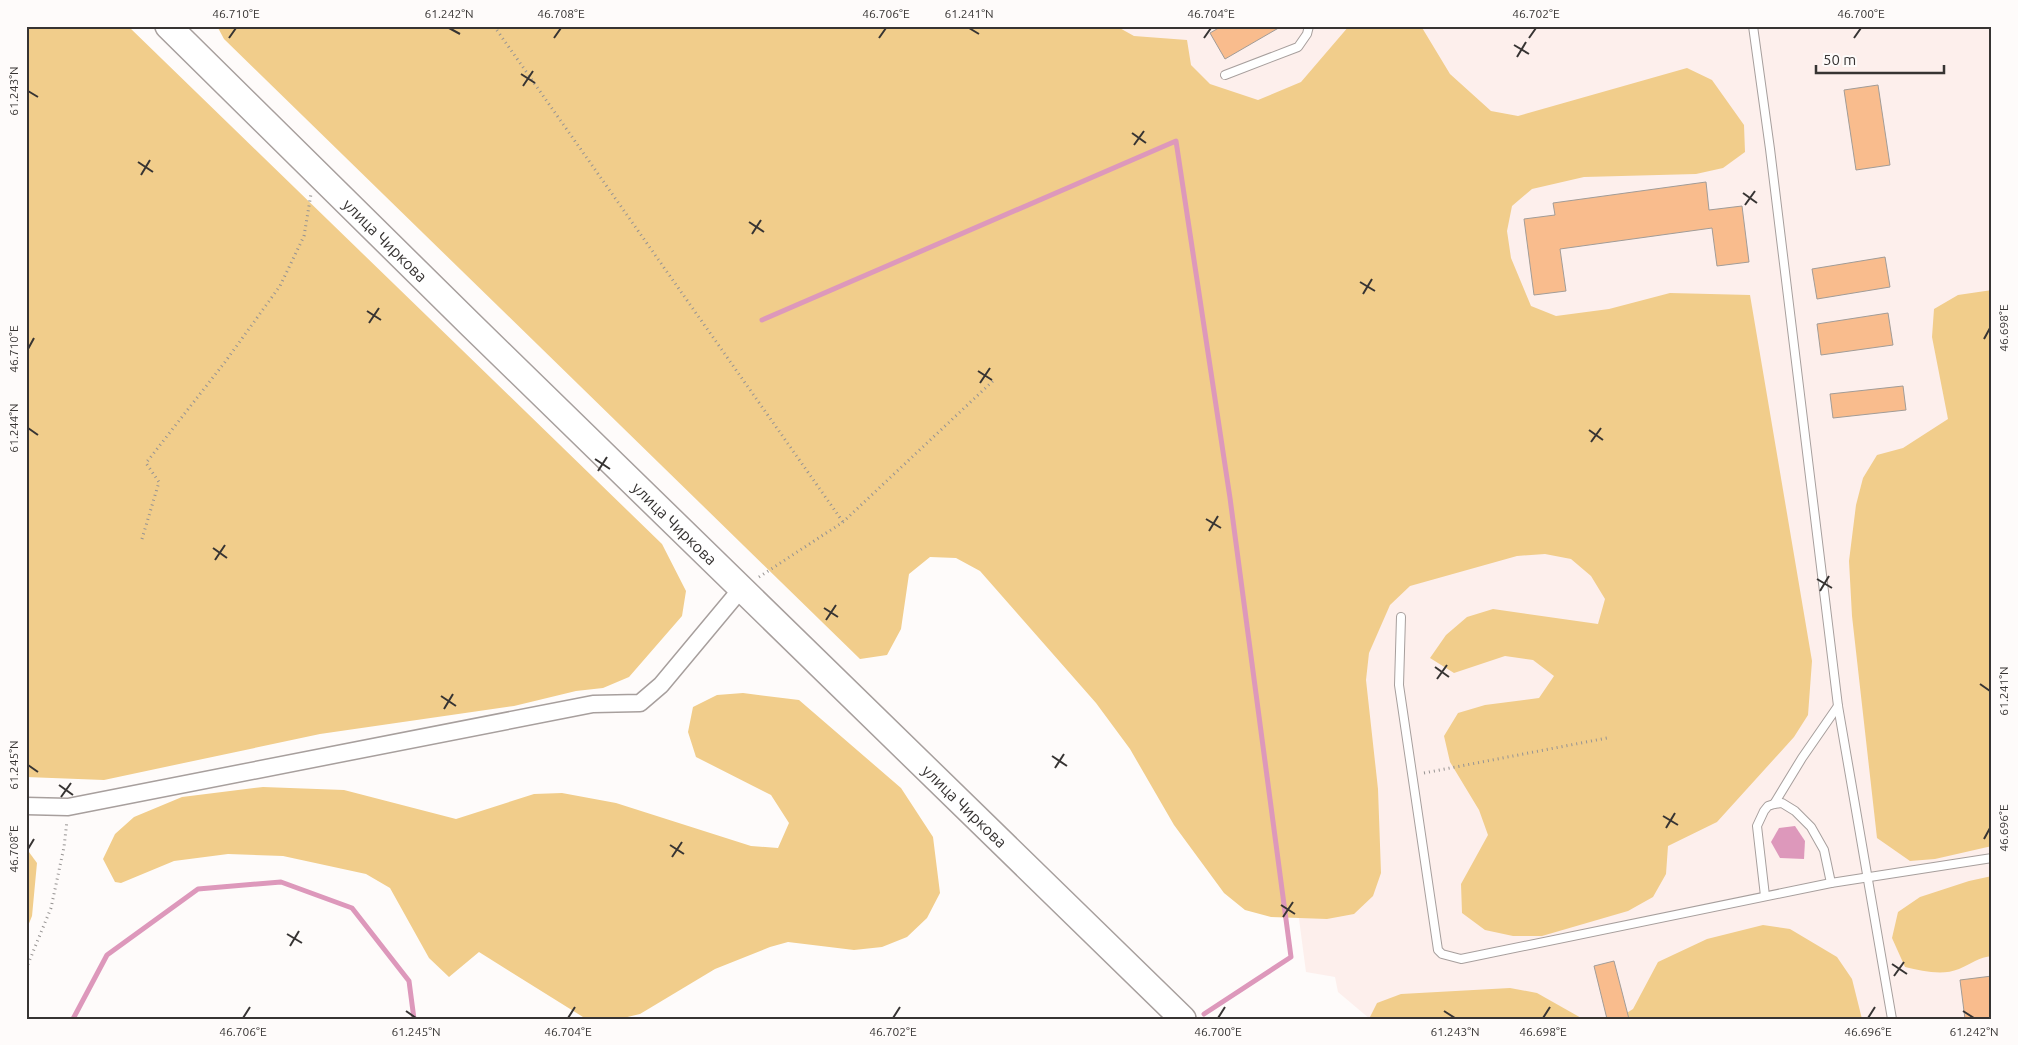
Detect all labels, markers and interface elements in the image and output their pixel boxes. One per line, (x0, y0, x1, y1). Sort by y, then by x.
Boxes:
text: 46.710°E (212, 7, 260, 20)
text: 61.242°N (424, 7, 474, 20)
text: 46.708°E (537, 7, 585, 20)
text: 46.706°E (862, 7, 910, 20)
text: 61.241°N (944, 7, 994, 20)
text: 46.704°E (1187, 7, 1235, 20)
text: 46.702°E (1512, 7, 1560, 20)
text: 46.700°E (1837, 7, 1885, 20)
scale bar (1816, 42, 1943, 74)
text: 50 m (1823, 51, 1856, 68)
text: 61.243°N (7, 66, 20, 116)
street label: улица Чиркова (339, 195, 431, 285)
text: 46.698°E (1997, 304, 2010, 352)
text: 46.710°E (7, 325, 20, 373)
text: 61.244°N (7, 403, 20, 453)
street label: улица Чиркова (629, 478, 721, 568)
text: 61.241°N (1997, 666, 2010, 716)
text: 61.245°N (7, 740, 20, 790)
street label: улица Чиркова (919, 761, 1011, 851)
text: 46.696°E (1997, 804, 2010, 852)
text: 46.708°E (7, 825, 20, 873)
text: 46.706°E (219, 1025, 267, 1038)
text: 61.245°N (391, 1025, 441, 1038)
text: 46.704°E (544, 1025, 592, 1038)
text: 46.702°E (869, 1025, 917, 1038)
text: 46.700°E (1194, 1025, 1242, 1038)
text: 61.243°N (1430, 1025, 1480, 1038)
text: 46.698°E (1519, 1025, 1567, 1038)
text: 46.696°E (1844, 1025, 1892, 1038)
text: 61.242°N (1949, 1025, 1999, 1038)

